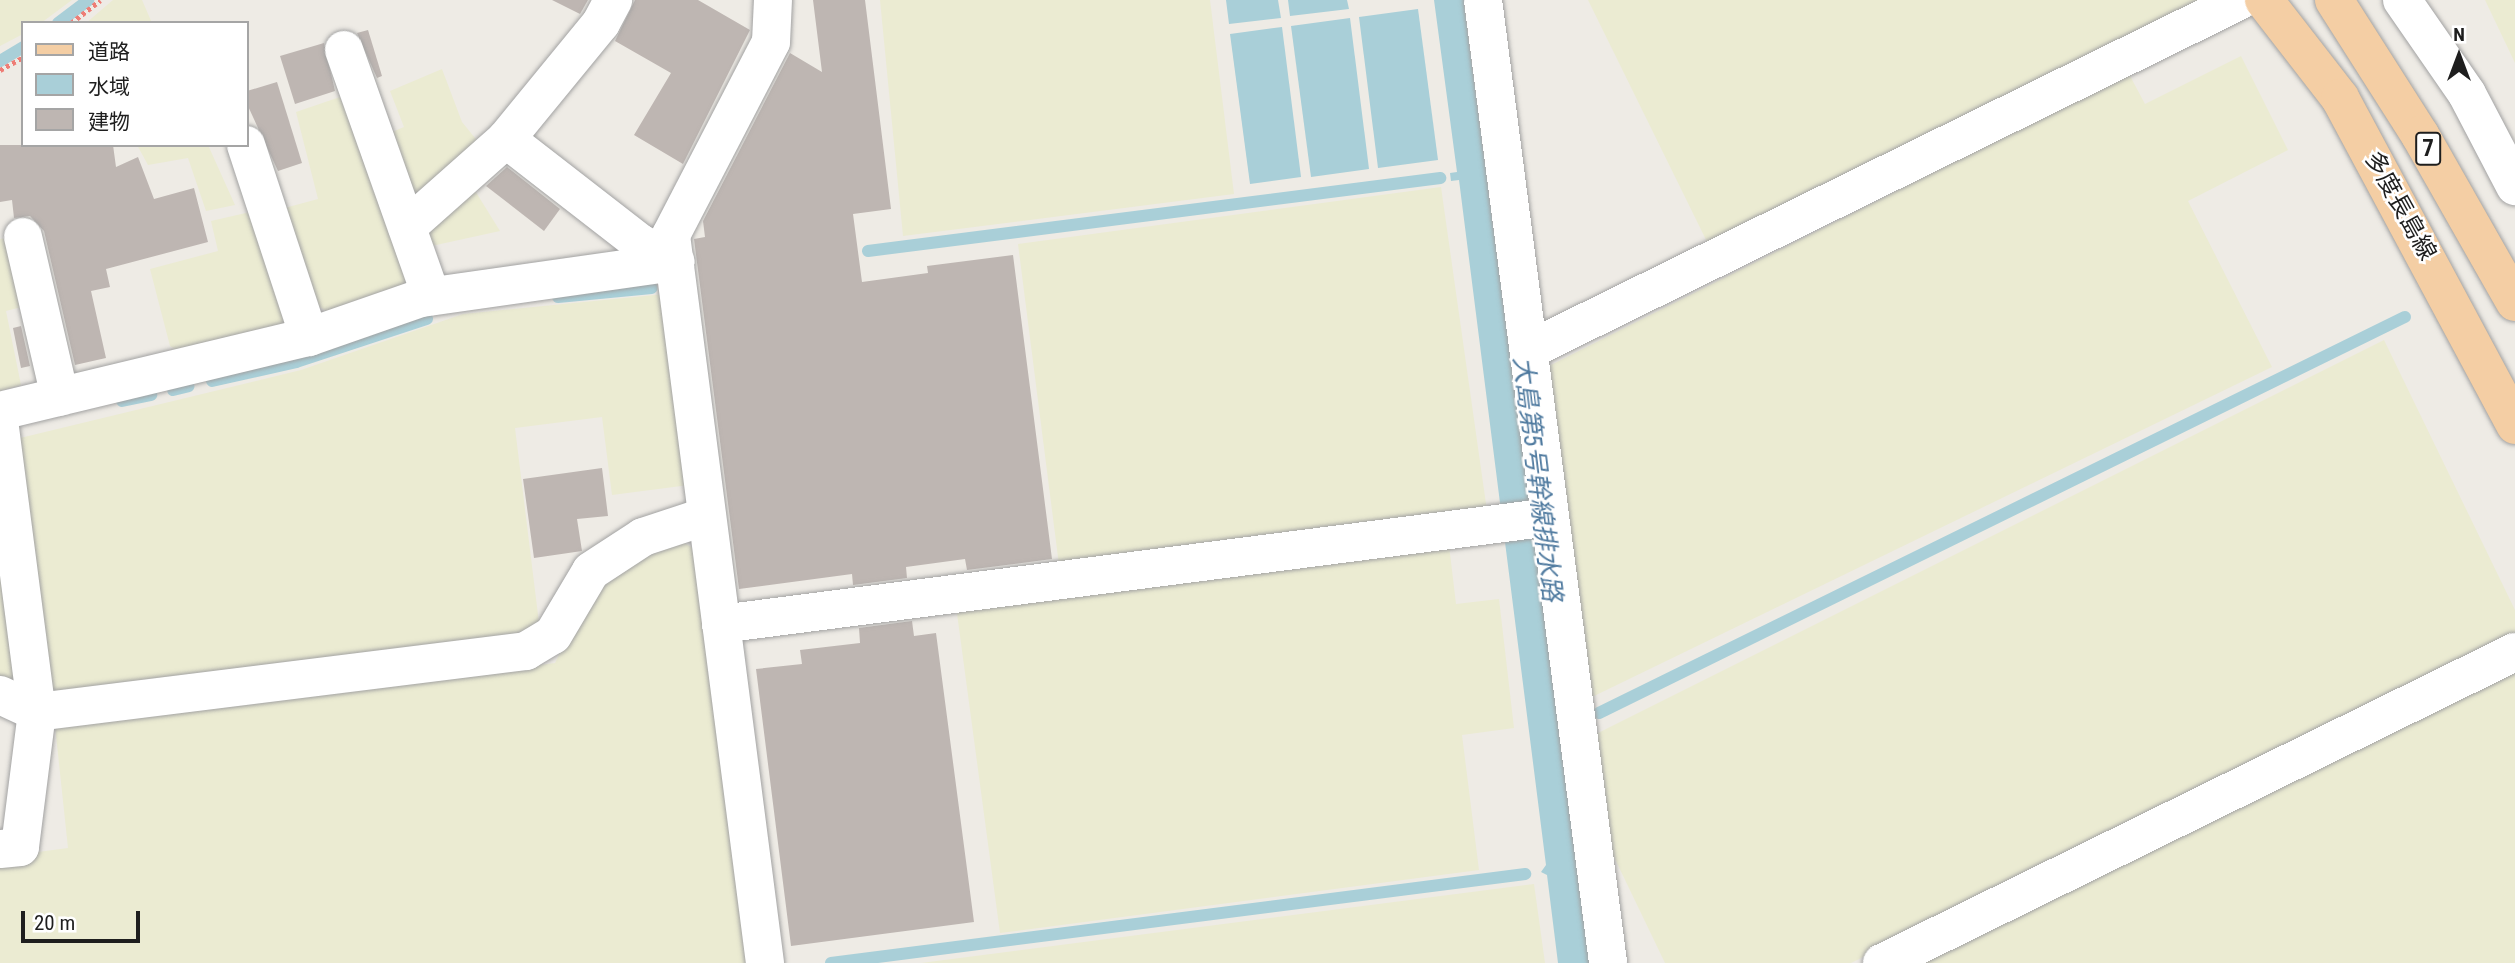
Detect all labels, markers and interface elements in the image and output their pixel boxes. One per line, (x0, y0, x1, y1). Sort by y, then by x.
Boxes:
legend (21, 21, 248, 147)
north arrow (2424, 21, 2494, 91)
text: N (2453, 23, 2465, 46)
text: 道路 (88, 40, 130, 64)
text: 水域 (88, 75, 130, 99)
text: 建物 (88, 110, 130, 134)
road number: 7 (2414, 130, 2442, 168)
street label: 多度長島線 (2358, 147, 2442, 265)
water label: 大島第5号幹線排水路 (1506, 355, 1568, 603)
scale bar (24, 897, 144, 941)
text: 20 m (34, 911, 75, 935)

